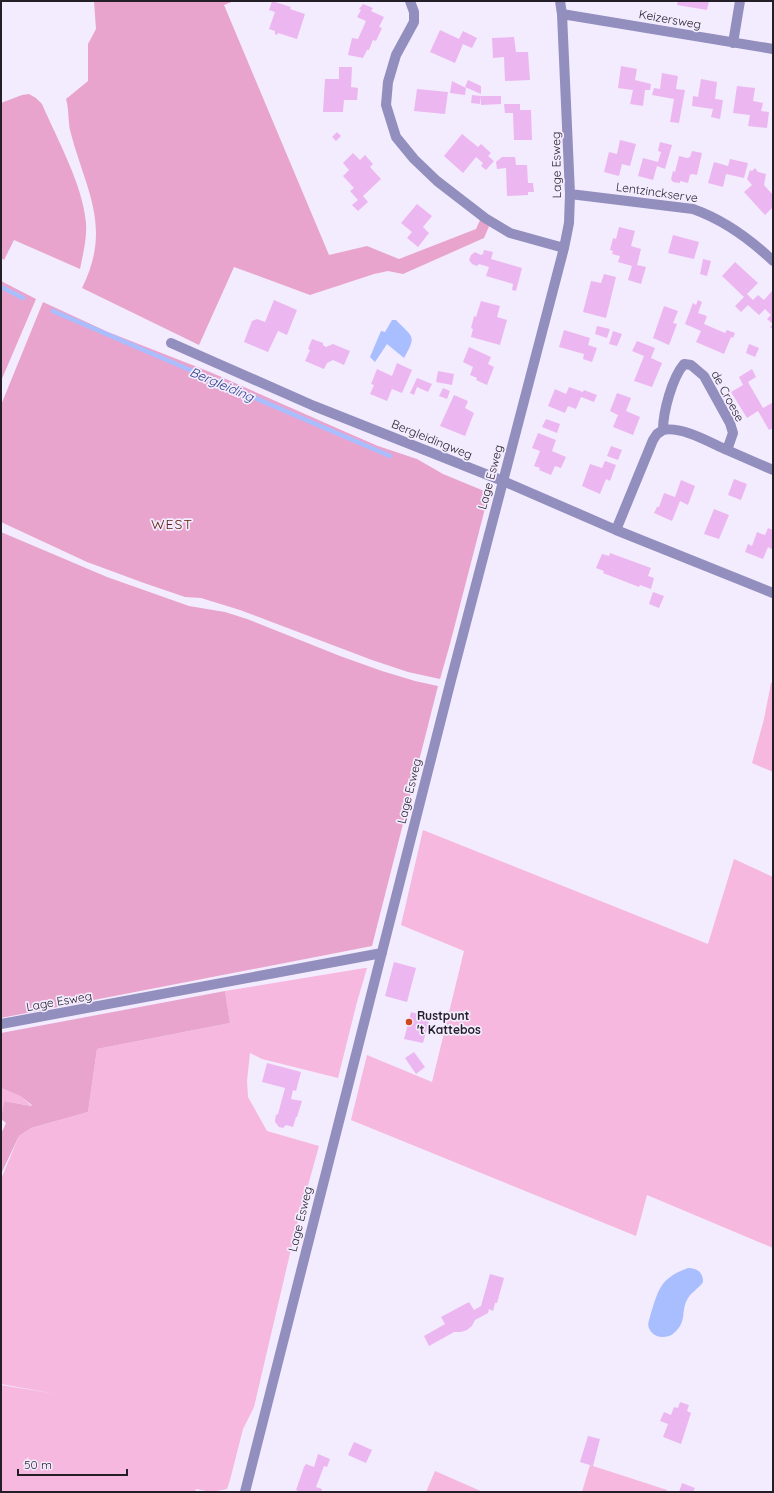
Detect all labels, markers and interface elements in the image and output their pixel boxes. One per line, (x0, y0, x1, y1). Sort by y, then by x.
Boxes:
street label: Keizersweg (638, 6, 702, 32)
street label: Lage Esweg (548, 132, 564, 198)
street label: Lentzinckserve (615, 179, 699, 205)
water label: Bergleiding (188, 363, 257, 405)
street label: de Croese (708, 368, 748, 424)
street label: Bergleidingweg (389, 416, 475, 462)
street label: Lage Esweg (474, 443, 506, 511)
district label: WEST (151, 515, 193, 533)
street label: Lage Esweg (394, 757, 424, 825)
street label: Lage Esweg (25, 988, 93, 1014)
place label: Rustpunt 't Kattebos (417, 1008, 481, 1037)
marker: Rustpunt 't Kattebos (404, 1017, 414, 1027)
street label: Lage Esweg (285, 1185, 315, 1253)
scale bar (18, 1451, 127, 1477)
text: 50 m (24, 1457, 52, 1472)

